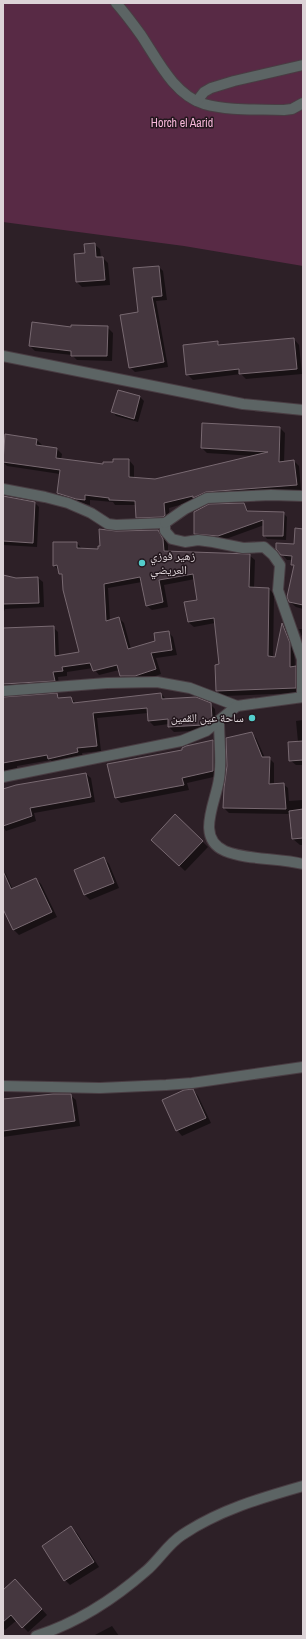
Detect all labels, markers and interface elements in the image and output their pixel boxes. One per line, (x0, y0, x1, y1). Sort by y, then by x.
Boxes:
park label: Horch el Aarid (151, 115, 213, 131)
place label: زهير فوزي العريضي (150, 548, 196, 580)
marker: زهير فوزي العريضي (137, 558, 147, 568)
place label: ساحة عين القمين (171, 710, 244, 726)
marker: ساحة عين القمين (247, 713, 257, 723)

